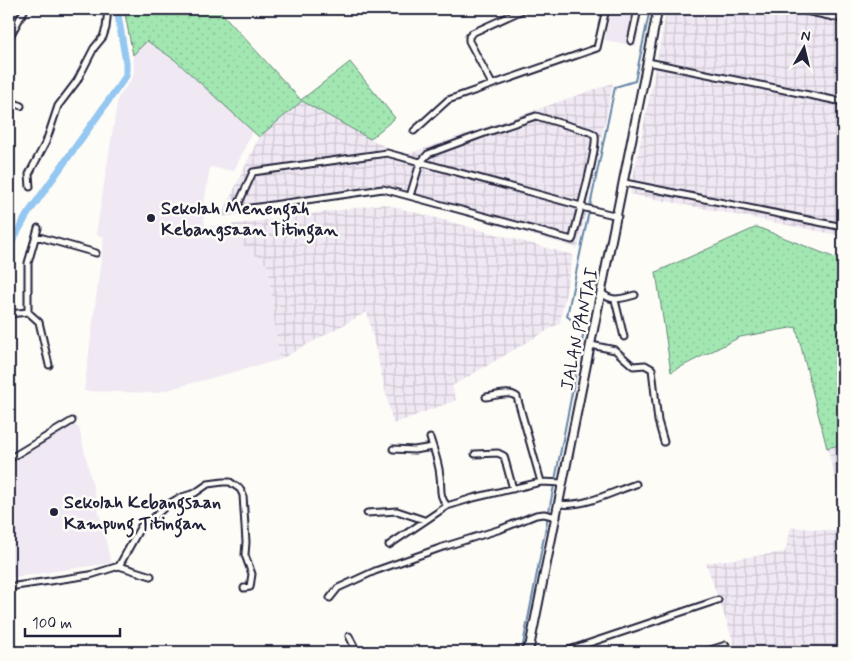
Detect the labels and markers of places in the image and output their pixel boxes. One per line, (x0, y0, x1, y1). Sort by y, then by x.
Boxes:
place label: Sekolah Menengah Kebangsaan Titingan (161, 197, 339, 244)
marker: Sekolah Menengah Kebangsaan Titingan (145, 212, 157, 224)
place label: Sekolah Kebangsaan Kampung Titingan (64, 491, 221, 538)
marker: Sekolah Kebangsaan Kampung Titingan (48, 506, 60, 518)

